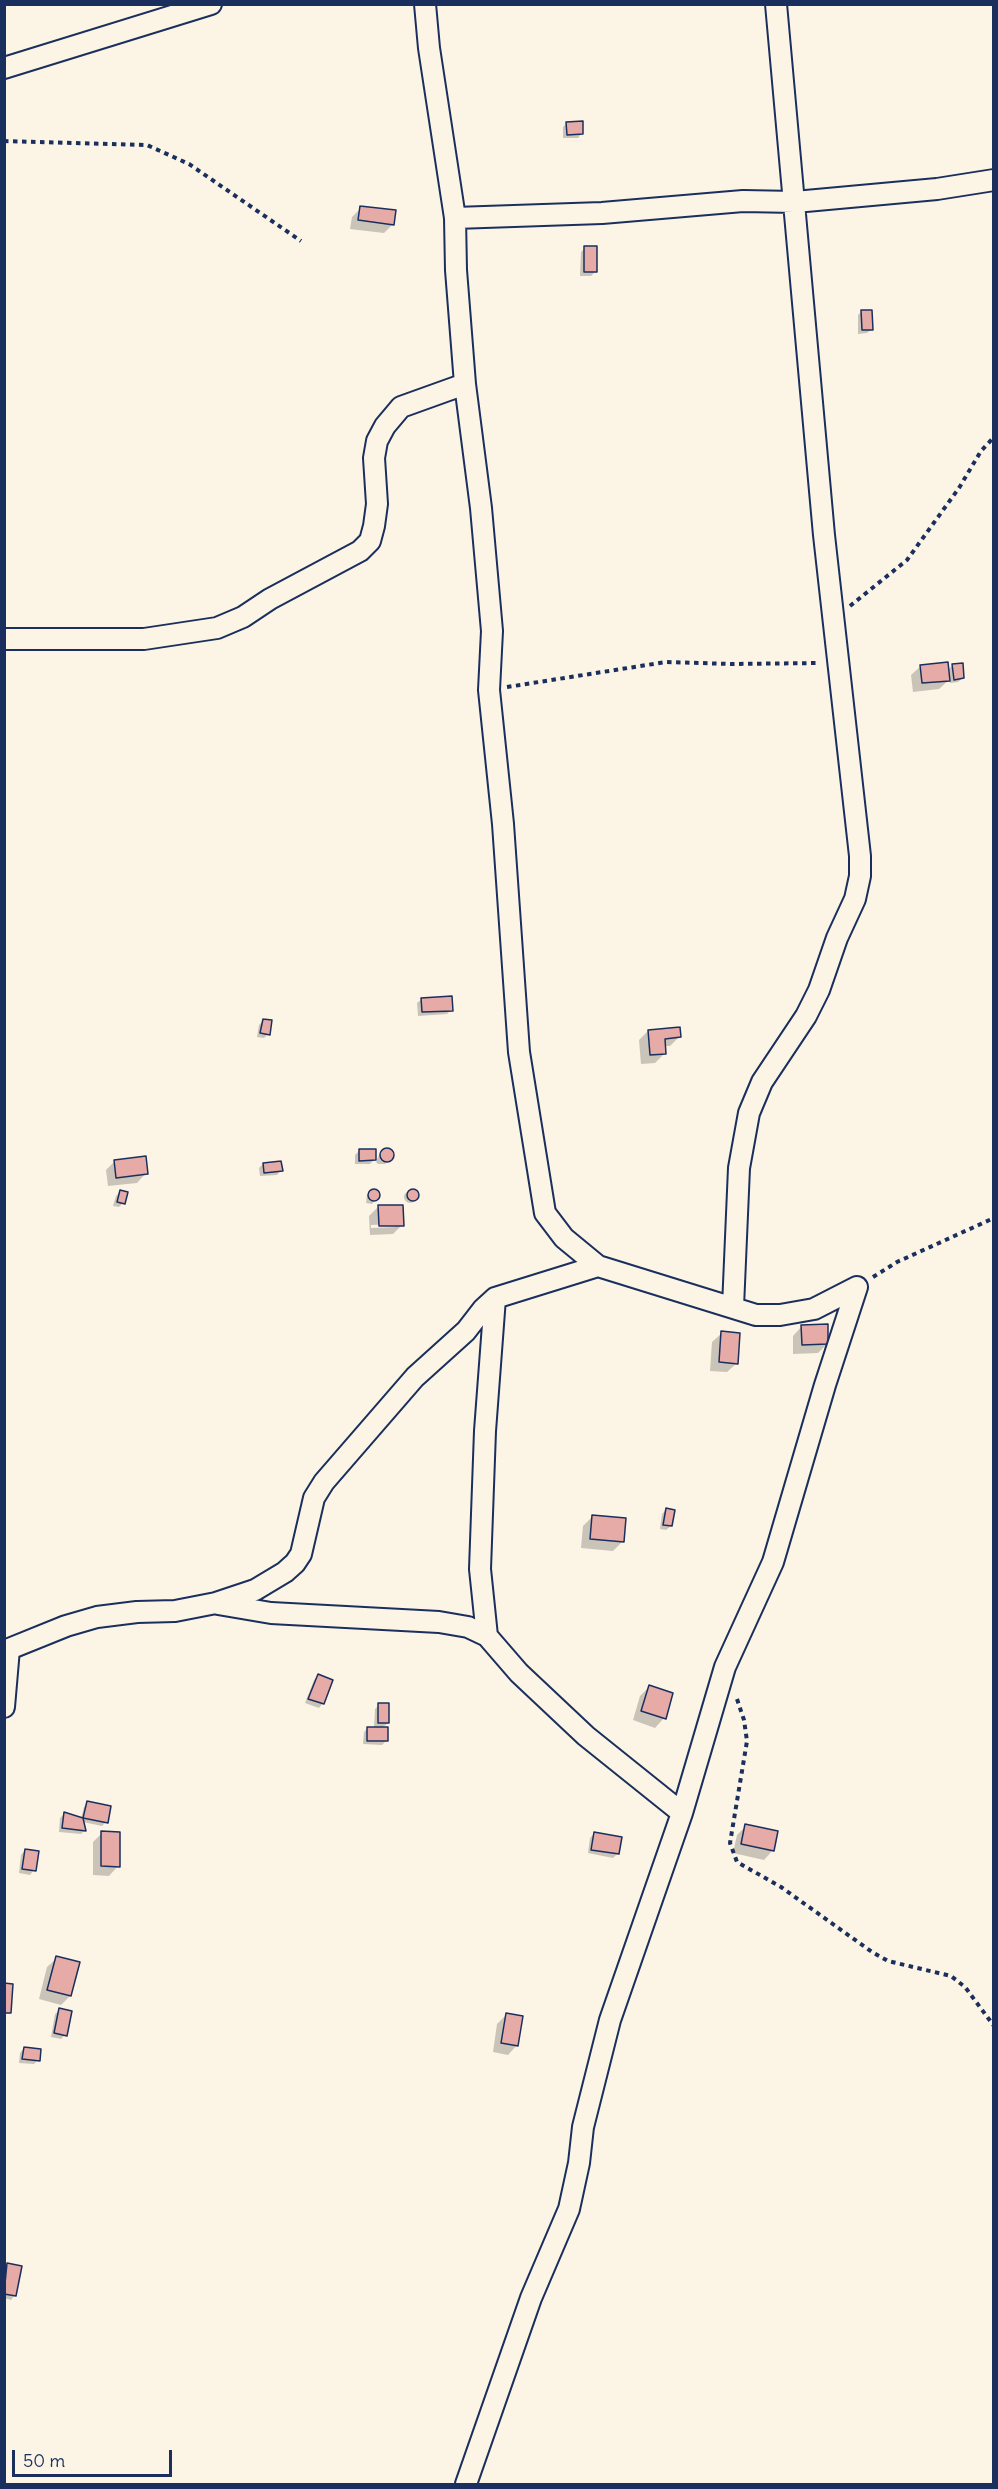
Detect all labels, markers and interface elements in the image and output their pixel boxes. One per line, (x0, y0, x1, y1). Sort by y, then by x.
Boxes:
scale bar (15, 2438, 176, 2476)
text: 50 m (23, 2449, 65, 2472)

